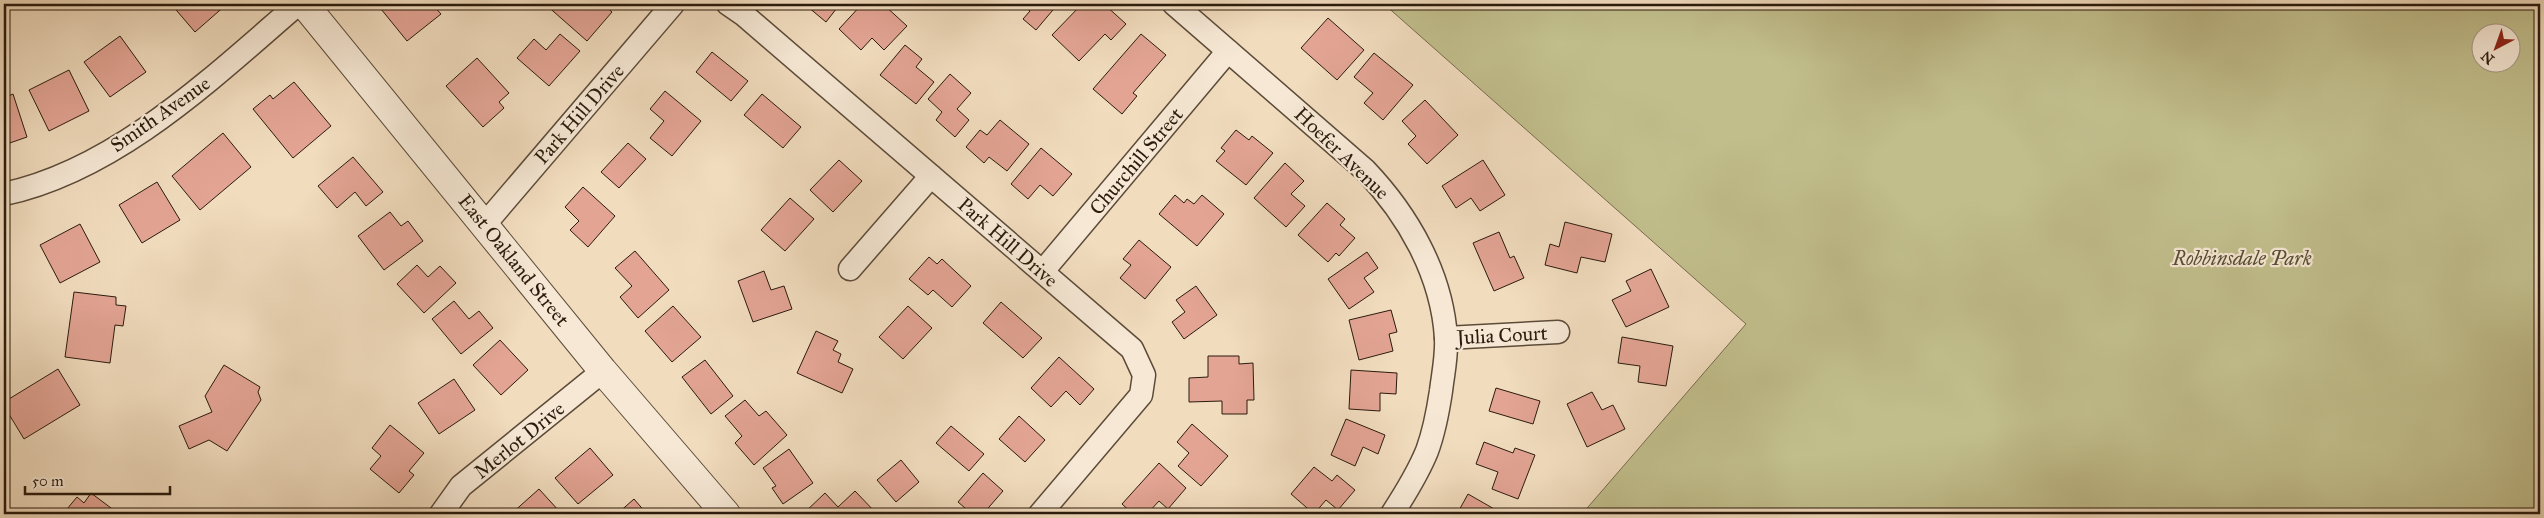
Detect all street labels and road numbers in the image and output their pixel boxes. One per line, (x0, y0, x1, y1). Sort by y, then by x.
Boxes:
street label: Park Hill Drive (529, 59, 629, 169)
street label: Smith Avenue (105, 71, 215, 157)
street label: Hoefer Avenue (1290, 102, 1394, 204)
street label: Churchill Street (1084, 103, 1188, 219)
street label: East Oakland Street (453, 189, 575, 331)
street label: Park Hill Drive (953, 192, 1063, 292)
street label: Julia Court (1454, 321, 1548, 350)
street label: Merlot Drive (469, 396, 569, 484)

